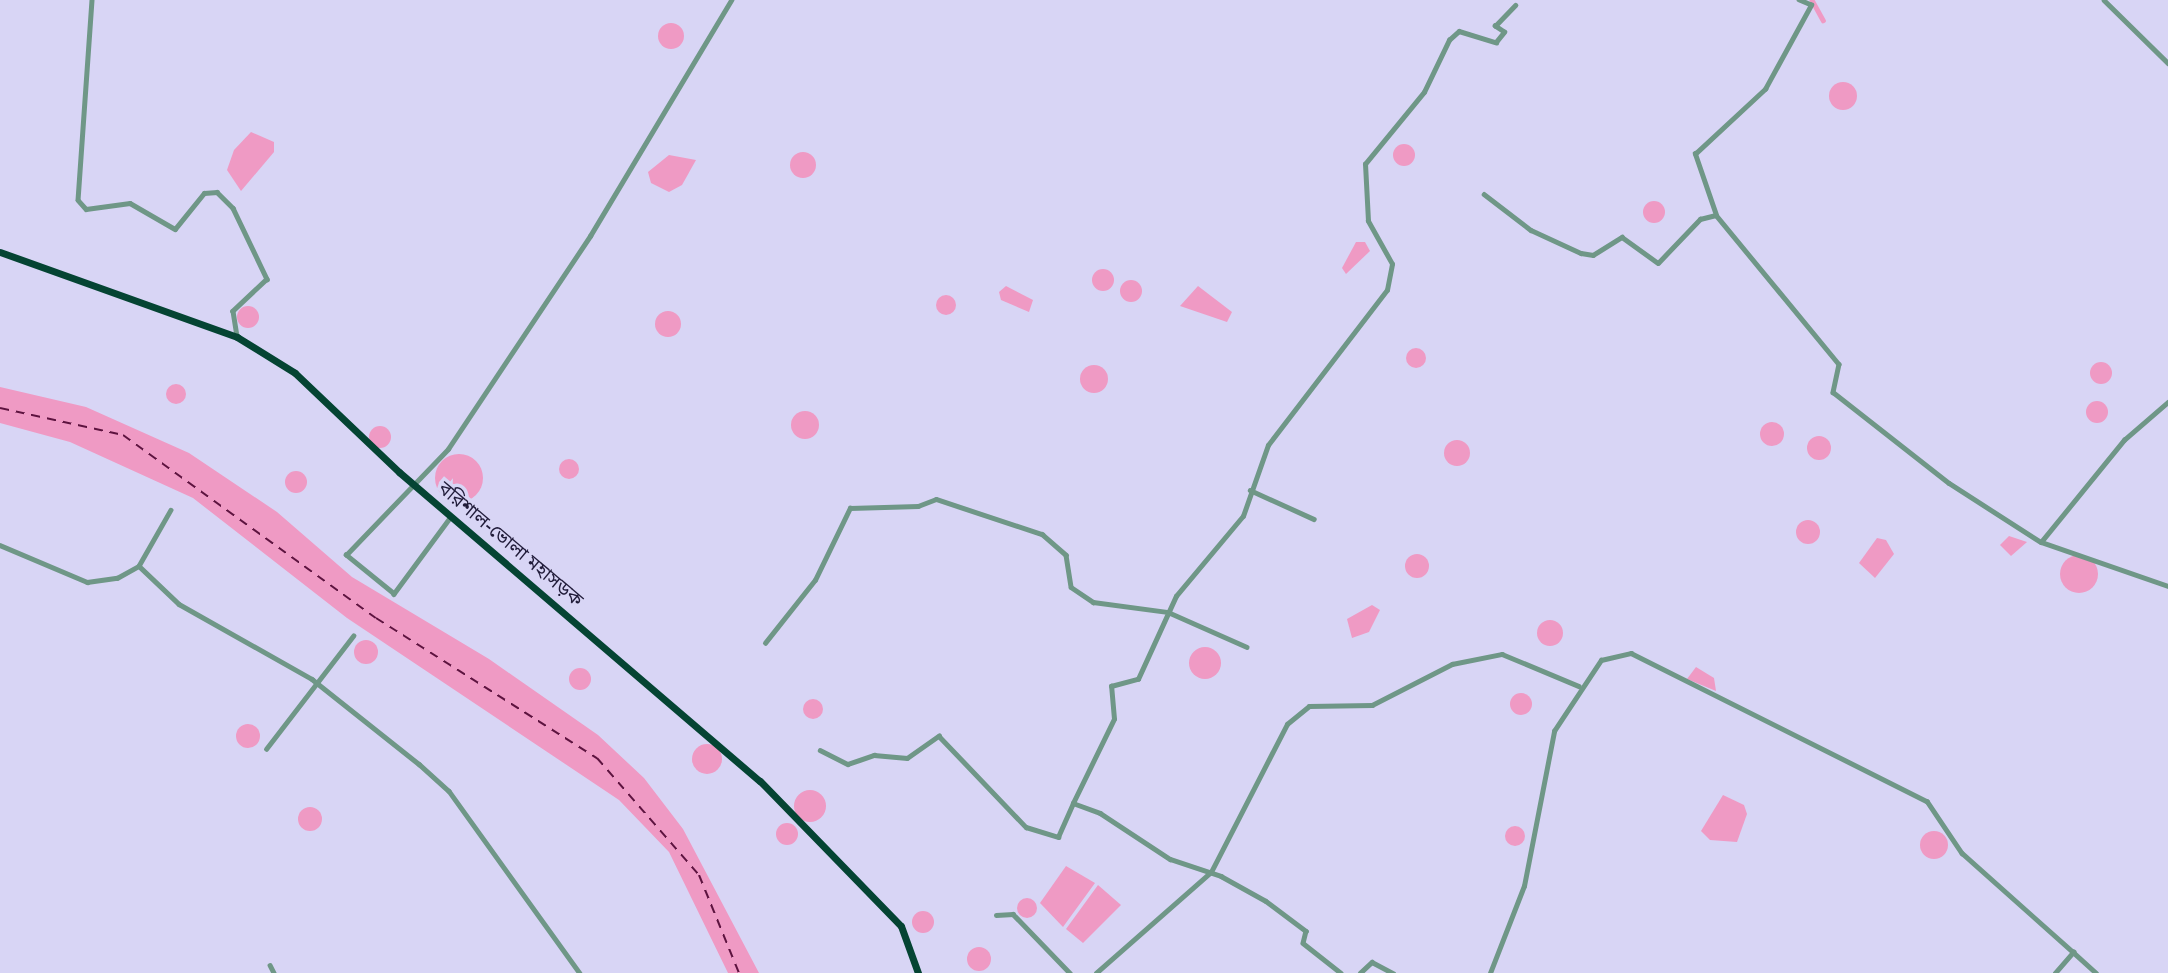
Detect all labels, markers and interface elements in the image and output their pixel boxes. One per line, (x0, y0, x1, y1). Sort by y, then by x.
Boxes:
street label: বরিশাল-ভোলা মহাসড়ক (433, 478, 587, 612)

